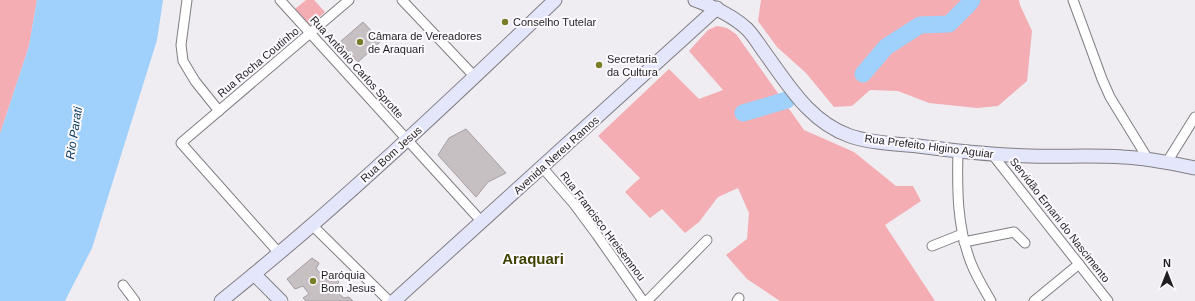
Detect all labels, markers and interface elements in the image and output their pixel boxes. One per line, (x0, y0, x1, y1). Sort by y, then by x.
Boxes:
street label: Rua Antônio Carlos Sprotte (308, 13, 406, 121)
place label: Conselho Tutelar (513, 16, 596, 28)
marker: Conselho Tutelar (500, 17, 510, 27)
street label: Rua Rocha Coutinho (215, 25, 301, 99)
place label: Câmara de Vereadores de Araquari (368, 30, 482, 55)
marker: Câmara de Vereadores de Araquari (355, 37, 365, 47)
place label: Secretaria da Cultura (607, 53, 659, 78)
marker: Secretaria da Cultura (594, 60, 604, 70)
water label: Rio Parati (63, 106, 85, 160)
street label: Avenida Nereu Ramos (511, 113, 601, 196)
street label: Rua Bom Jesus (358, 123, 424, 184)
street label: Rua Prefeito Higino Aguiar (864, 132, 994, 160)
street label: Servidão Ernani do Nascimento (1008, 155, 1112, 285)
street label: Rua Francisco Hreisemnou (558, 169, 648, 283)
district label: Araquari (502, 250, 564, 267)
north arrow (1147, 253, 1187, 293)
text: N (1163, 257, 1171, 269)
place label: Paróquia Bom Jesus (321, 269, 376, 294)
marker: Paróquia Bom Jesus (308, 276, 318, 286)

